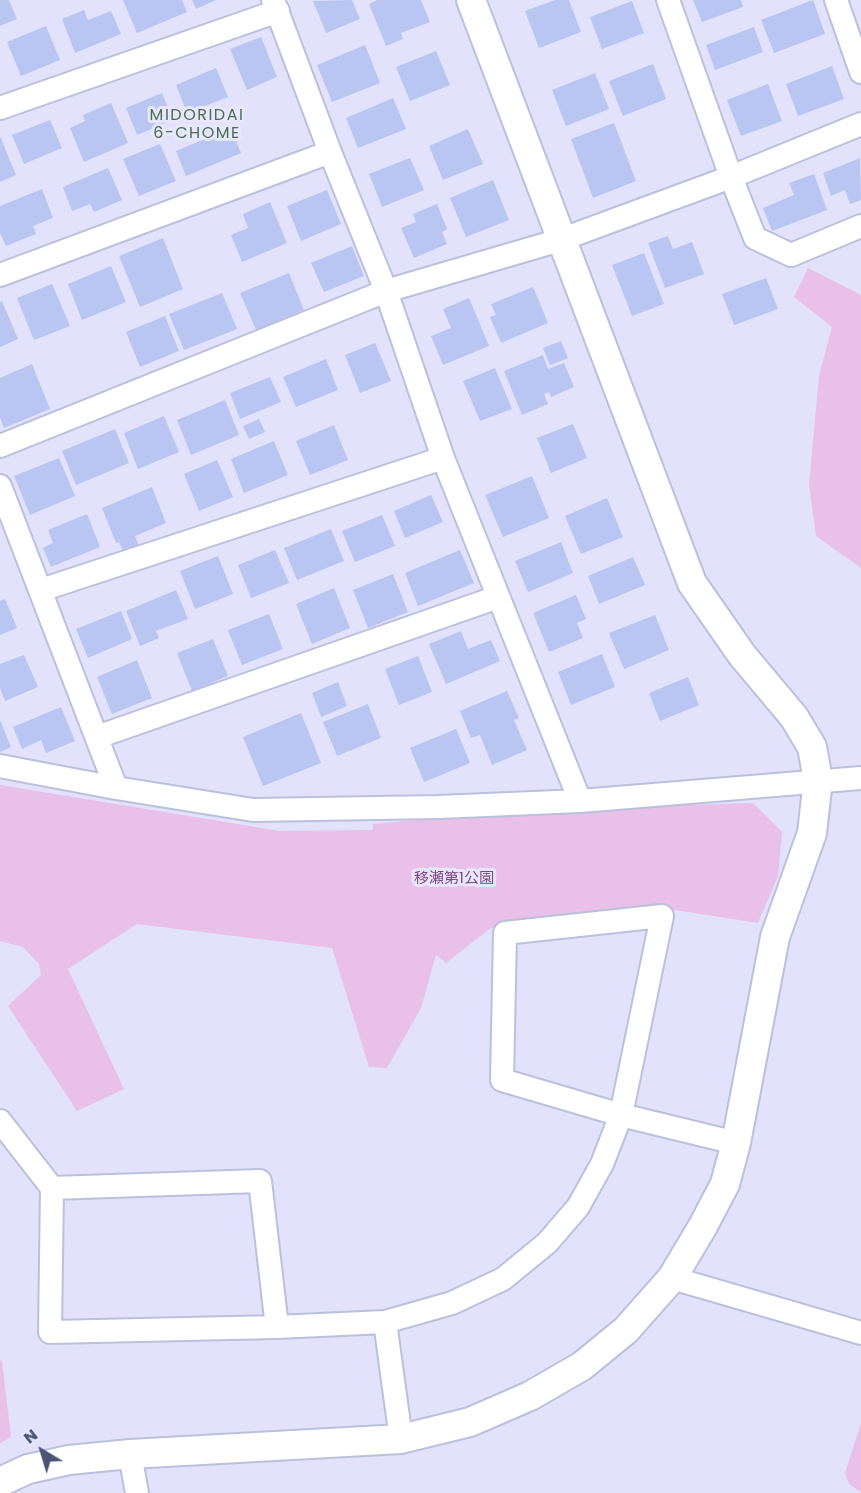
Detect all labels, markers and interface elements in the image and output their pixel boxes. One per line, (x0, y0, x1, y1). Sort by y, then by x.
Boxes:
district label: MIDORIDAI 6-CHOME (150, 106, 244, 144)
park label: 移瀬第1公園 (414, 870, 494, 888)
north arrow (12, 1421, 72, 1481)
text: N (19, 1424, 42, 1449)

